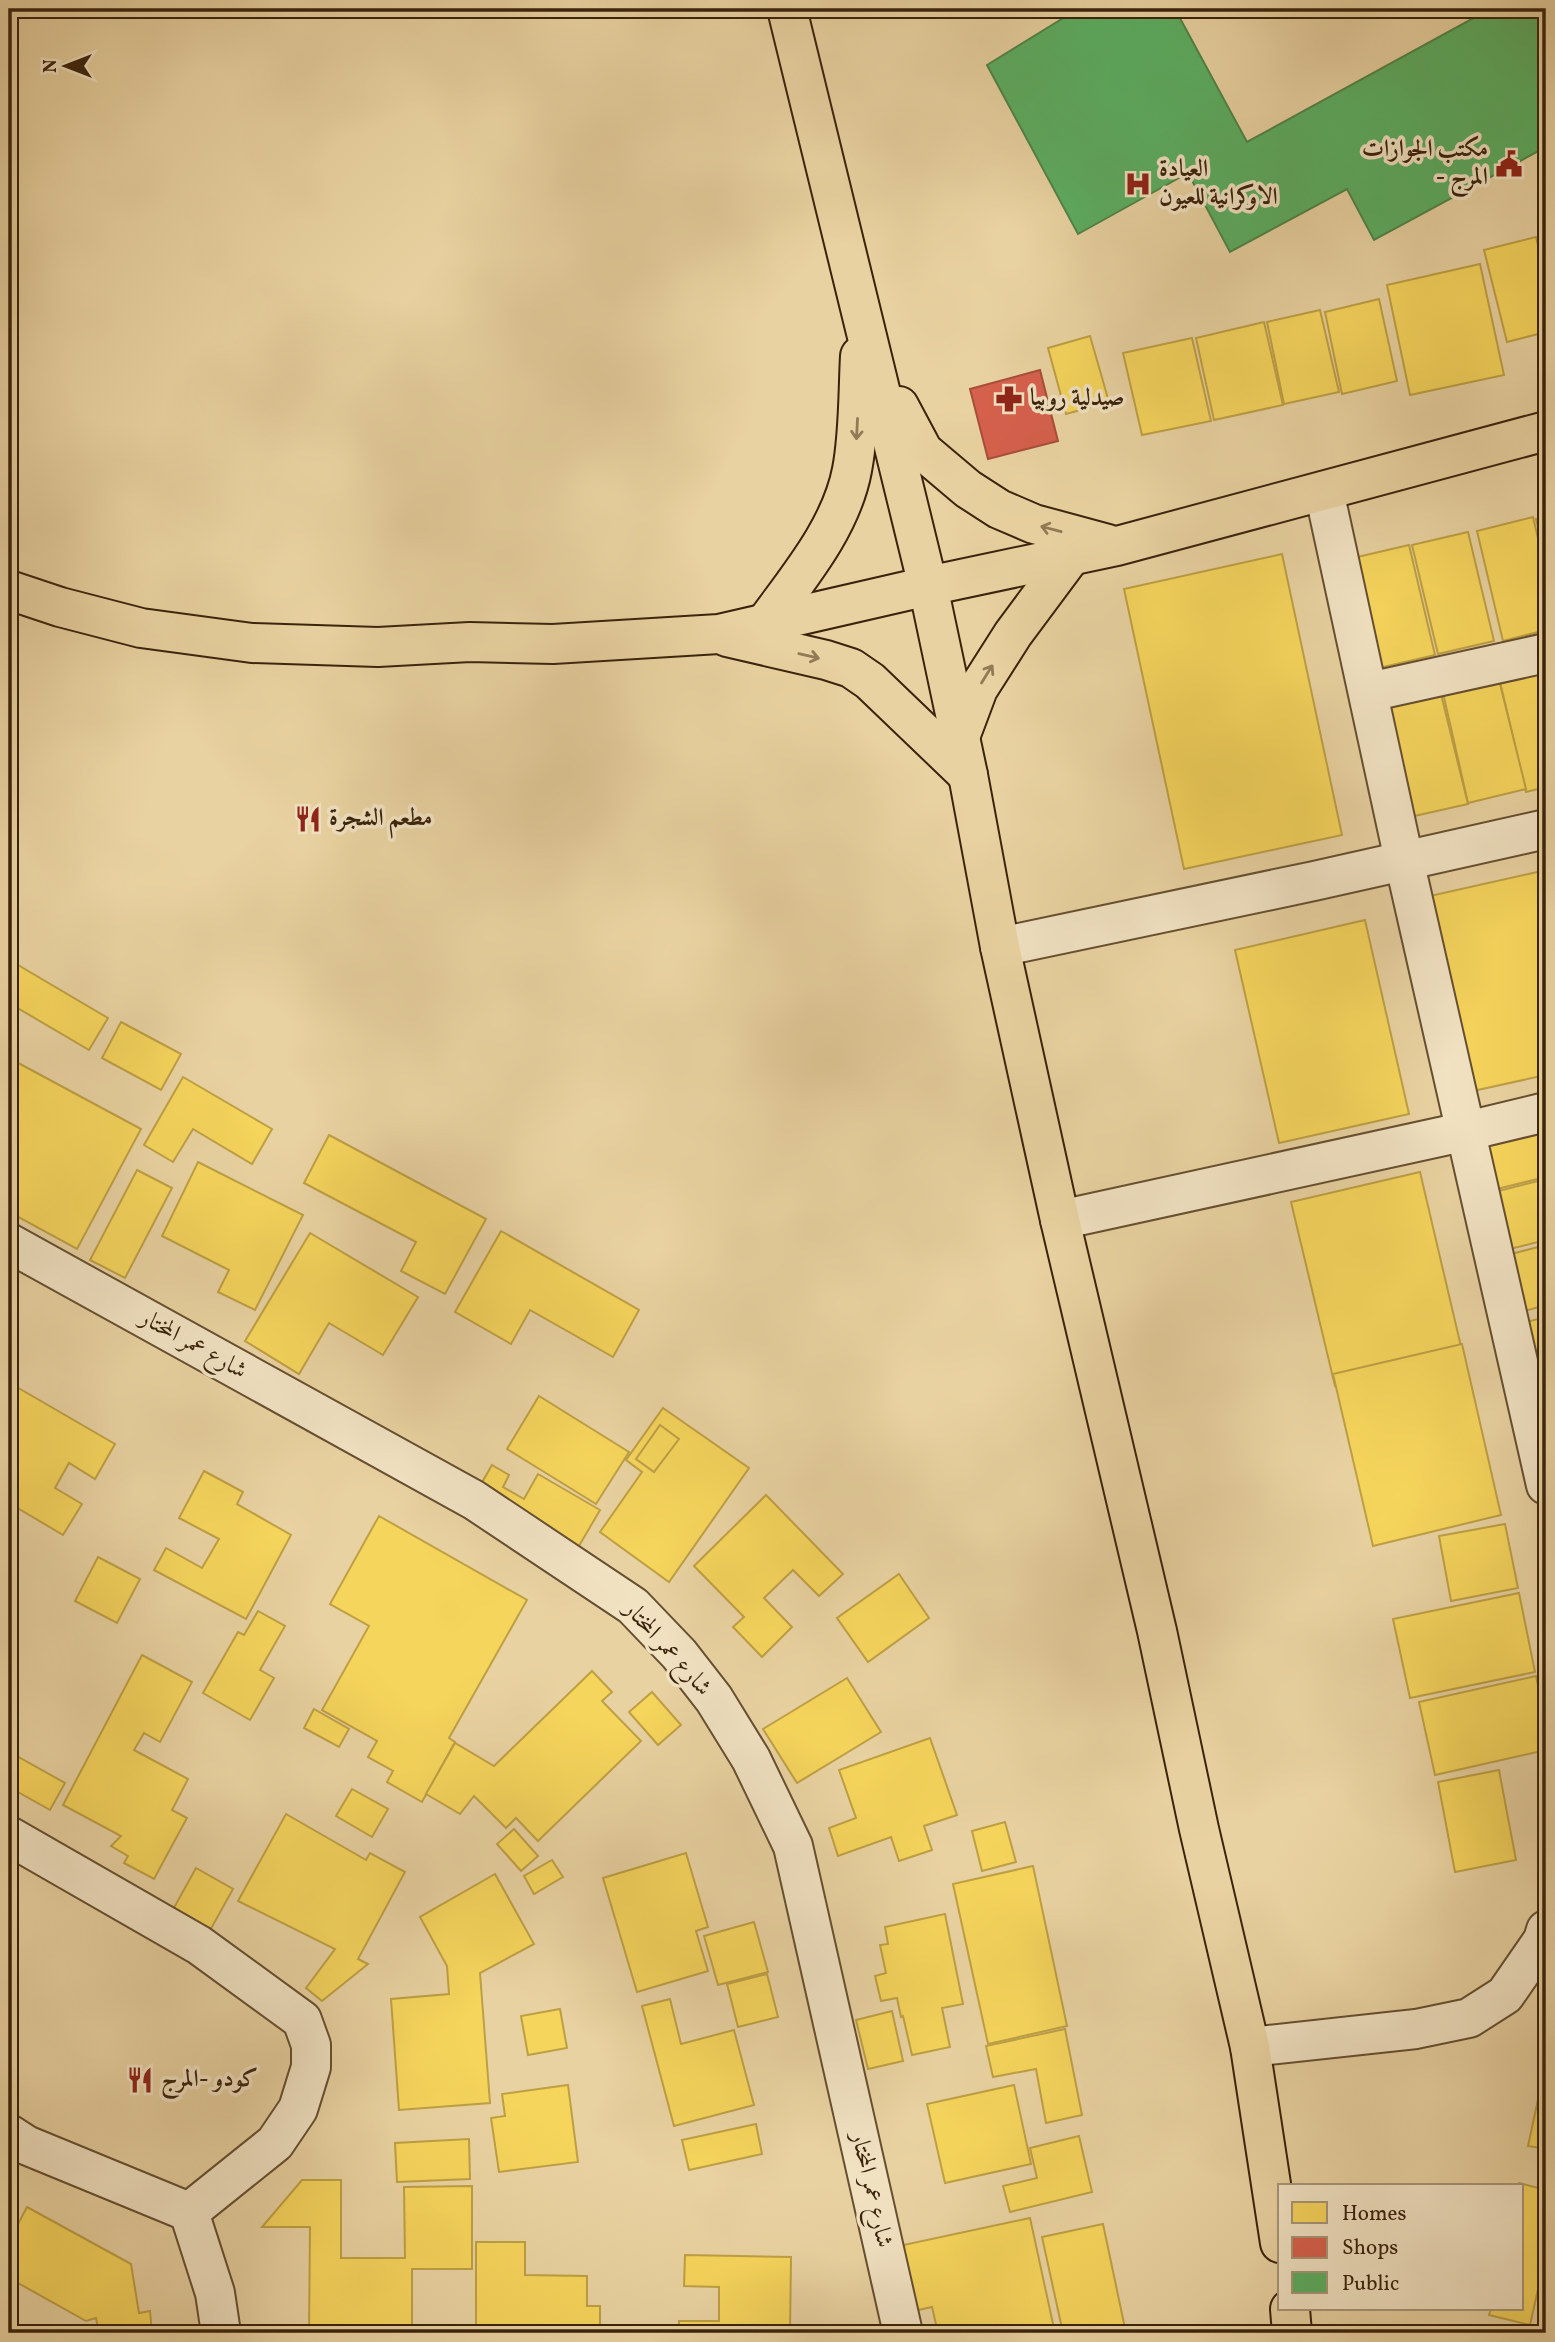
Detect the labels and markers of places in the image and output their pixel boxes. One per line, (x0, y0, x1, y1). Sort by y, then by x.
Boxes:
place label: مكتب الجوازات - المرج (1362, 133, 1488, 198)
public building icon: مكتب الجوازات - المرج (1494, 149, 1524, 179)
place label: العيادة الاوكرانية للعيون (1159, 153, 1278, 215)
hospital icon: العيادة الاوكرانية للعيون (1123, 169, 1153, 199)
place label: صيدلية روبيا (1030, 382, 1125, 416)
pharmacy icon: صيدلية روبيا (994, 384, 1024, 414)
place label: مطعم الشجرة (329, 802, 432, 839)
restaurant icon: مطعم الشجرة (293, 804, 323, 834)
place label: كودو -المرج (161, 2063, 258, 2100)
restaurant icon: كودو -المرج (125, 2065, 155, 2095)

